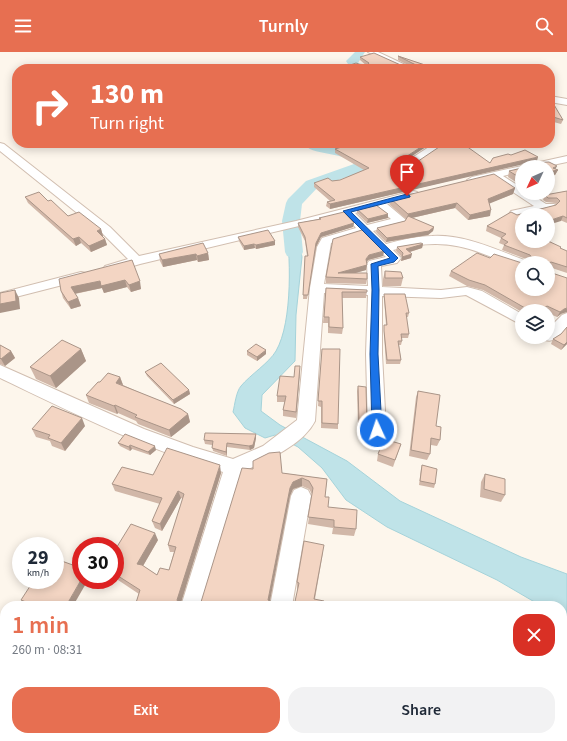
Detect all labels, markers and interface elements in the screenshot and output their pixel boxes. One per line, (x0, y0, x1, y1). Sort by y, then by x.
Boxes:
text: Turnly (259, 14, 308, 39)
icon: menu (12, 15, 34, 37)
icon: search (533, 15, 555, 37)
text: 130 m (90, 74, 164, 114)
icon: right (24, 80, 76, 132)
text: Turn right (90, 111, 164, 136)
pin (390, 155, 424, 196)
north arrow (515, 160, 555, 200)
map controls (515, 160, 555, 344)
icon: arrive (396, 161, 418, 183)
button: sound (515, 208, 555, 248)
button: search (515, 256, 555, 296)
button: layers (515, 304, 555, 344)
position arrow (356, 409, 398, 451)
speed limit sign: 30 (72, 537, 124, 589)
text: 29 (27, 544, 49, 572)
text: km/h (27, 566, 49, 580)
text: 1 min (12, 608, 69, 643)
button: close (513, 614, 555, 656)
text: 260 m · 08:31 (12, 641, 82, 659)
button: Exit (12, 687, 280, 733)
button: Share (288, 687, 555, 733)

